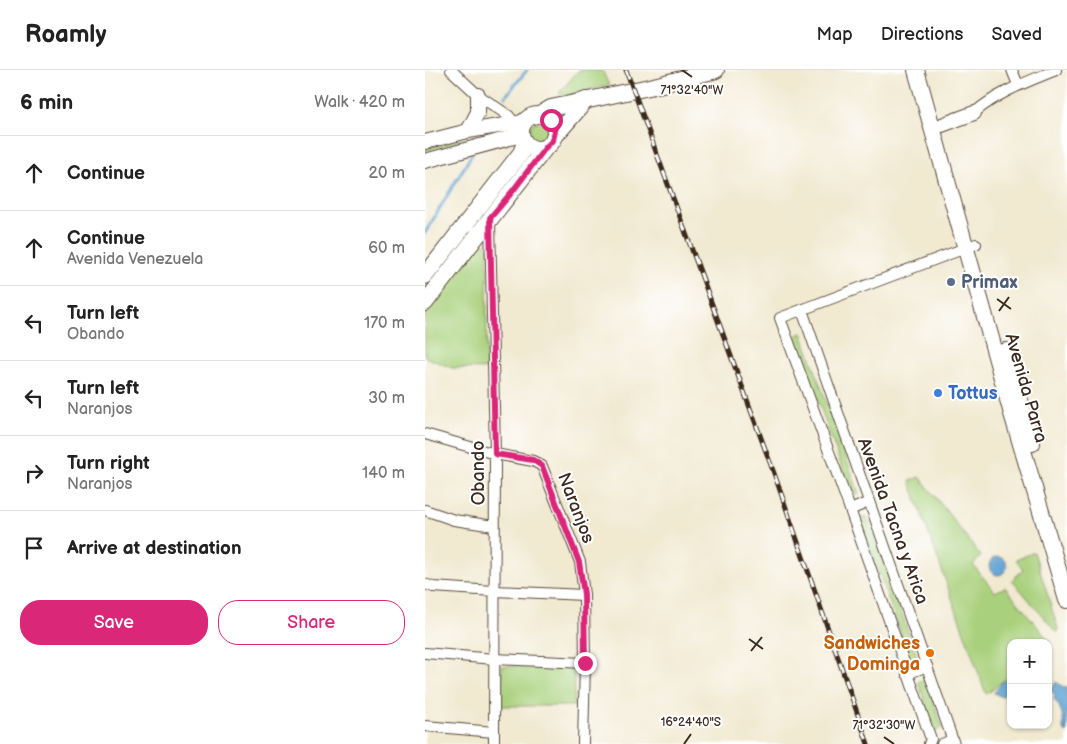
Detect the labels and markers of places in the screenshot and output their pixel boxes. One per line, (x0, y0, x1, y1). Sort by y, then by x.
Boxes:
place label: Primax (961, 272, 1018, 293)
marker: Primax (945, 276, 957, 288)
place label: Tottus (948, 383, 998, 404)
marker: Tottus (932, 387, 944, 399)
place label: Sandwiches Dominga (824, 633, 920, 675)
marker: Sandwiches Dominga (924, 647, 936, 659)

